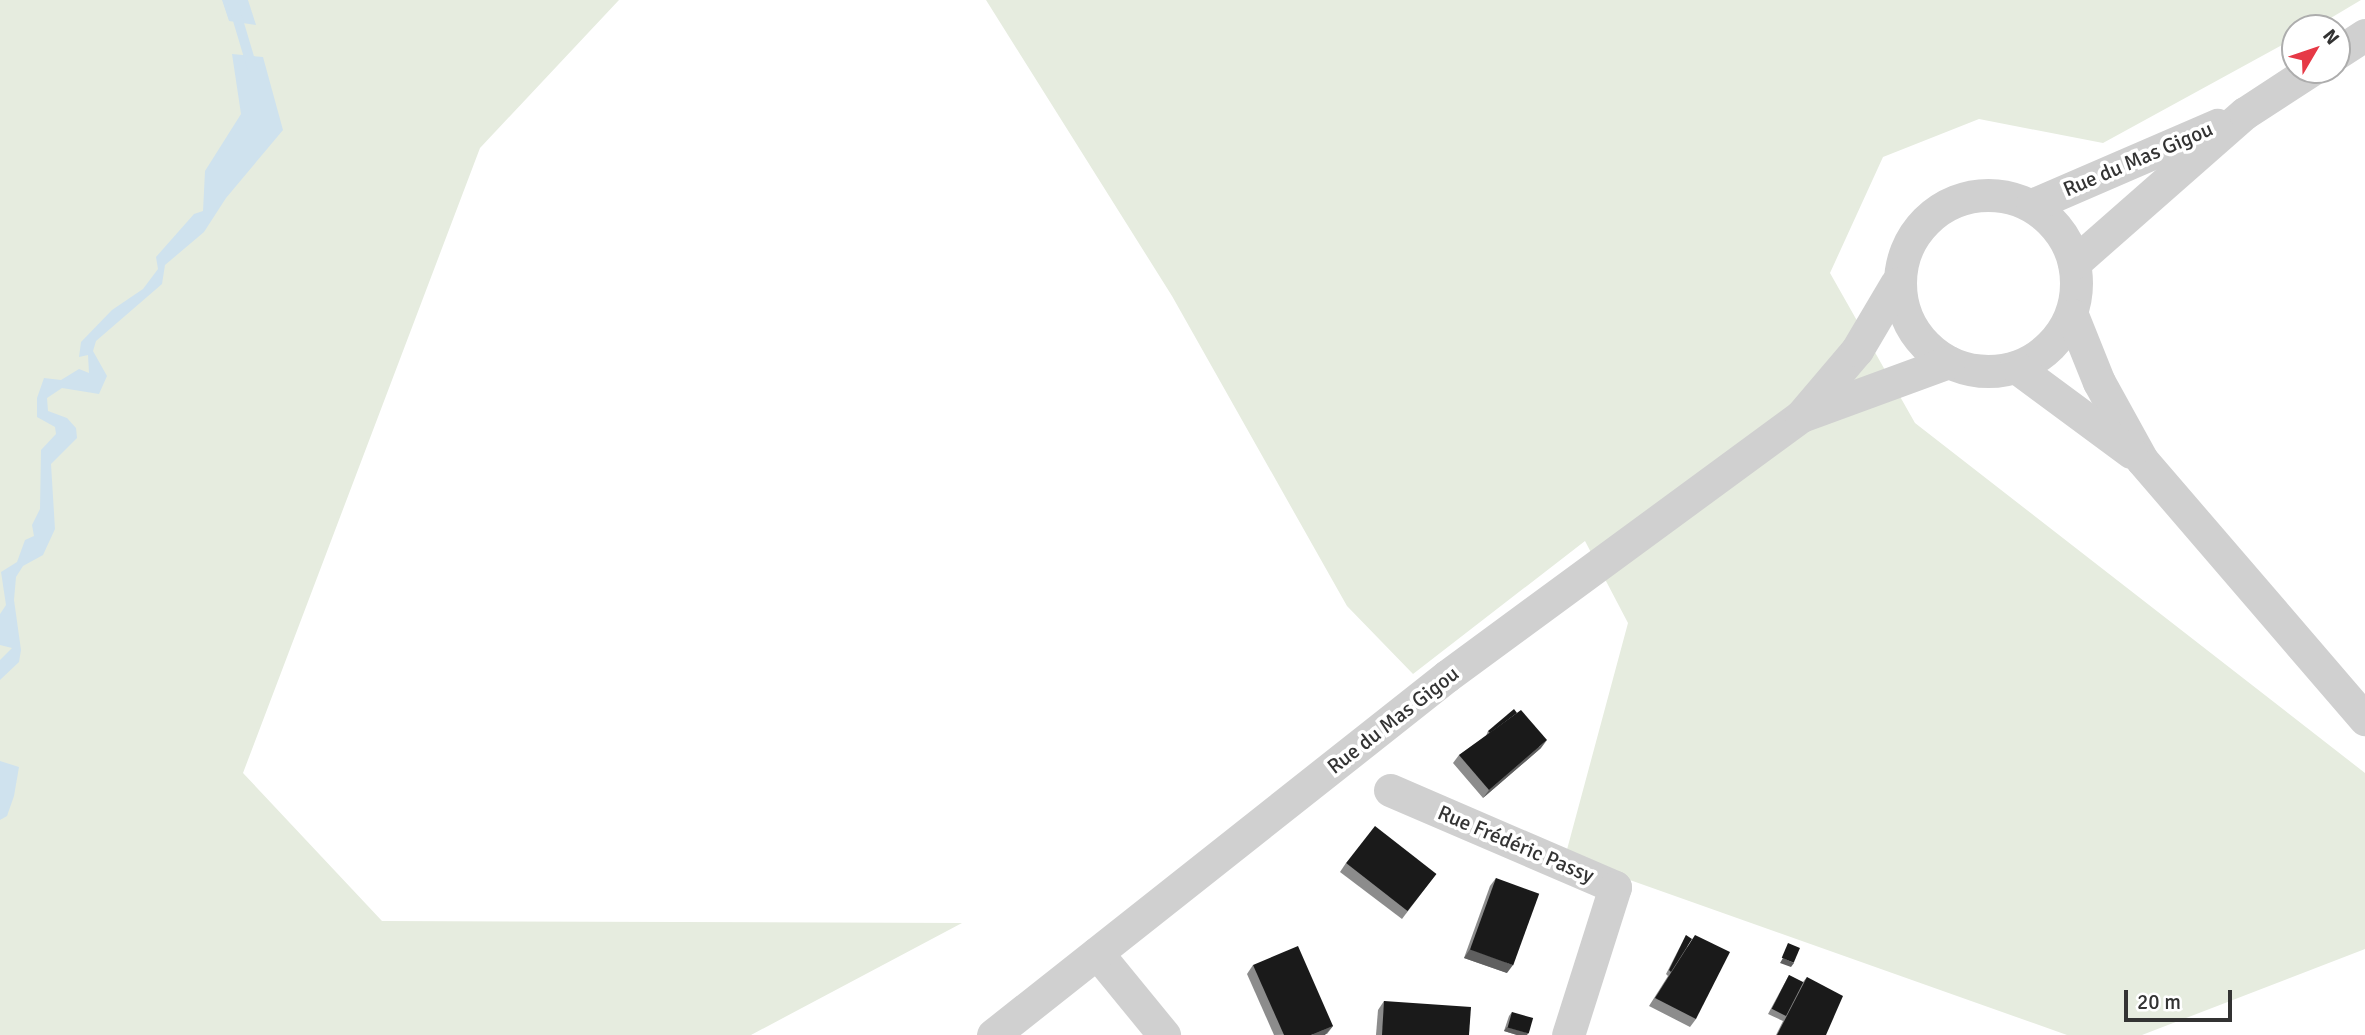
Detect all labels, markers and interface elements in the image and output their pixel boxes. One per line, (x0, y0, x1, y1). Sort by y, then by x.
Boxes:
north arrow (2281, 14, 2351, 84)
text: N (2317, 24, 2344, 50)
street label: Rue du Mas Gigou (2059, 116, 2217, 202)
street label: Rue du Mas Gigou (1322, 661, 1464, 779)
street label: Rue Frédéric Passy (1434, 800, 1598, 888)
scale bar (2127, 976, 2236, 1020)
text: 20 m (2137, 989, 2181, 1015)

